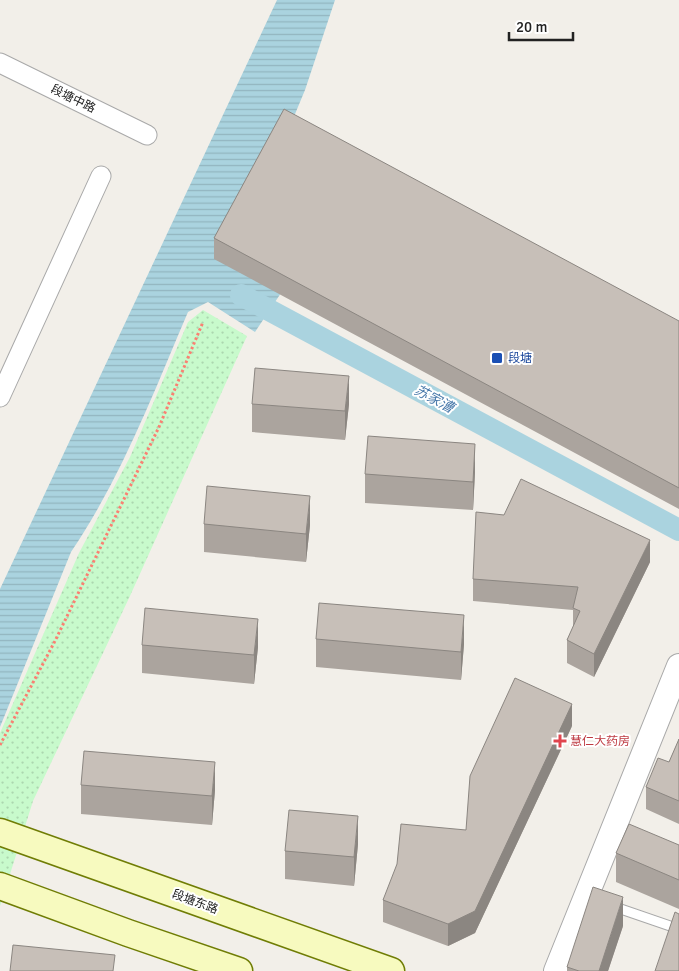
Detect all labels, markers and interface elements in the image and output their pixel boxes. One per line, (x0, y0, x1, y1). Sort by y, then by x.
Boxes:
scale bar (509, 10, 573, 42)
text: 20 m (516, 18, 547, 36)
street label: 段塘中路 (48, 82, 98, 116)
marker: 段塘 (490, 351, 504, 365)
place label: 段塘 (508, 351, 532, 366)
water label: 苏家漕 (411, 382, 459, 418)
place label: 慧仁大药房 (570, 734, 630, 749)
marker: 慧仁大药房 (554, 735, 566, 747)
street label: 段塘东路 (170, 887, 220, 917)

